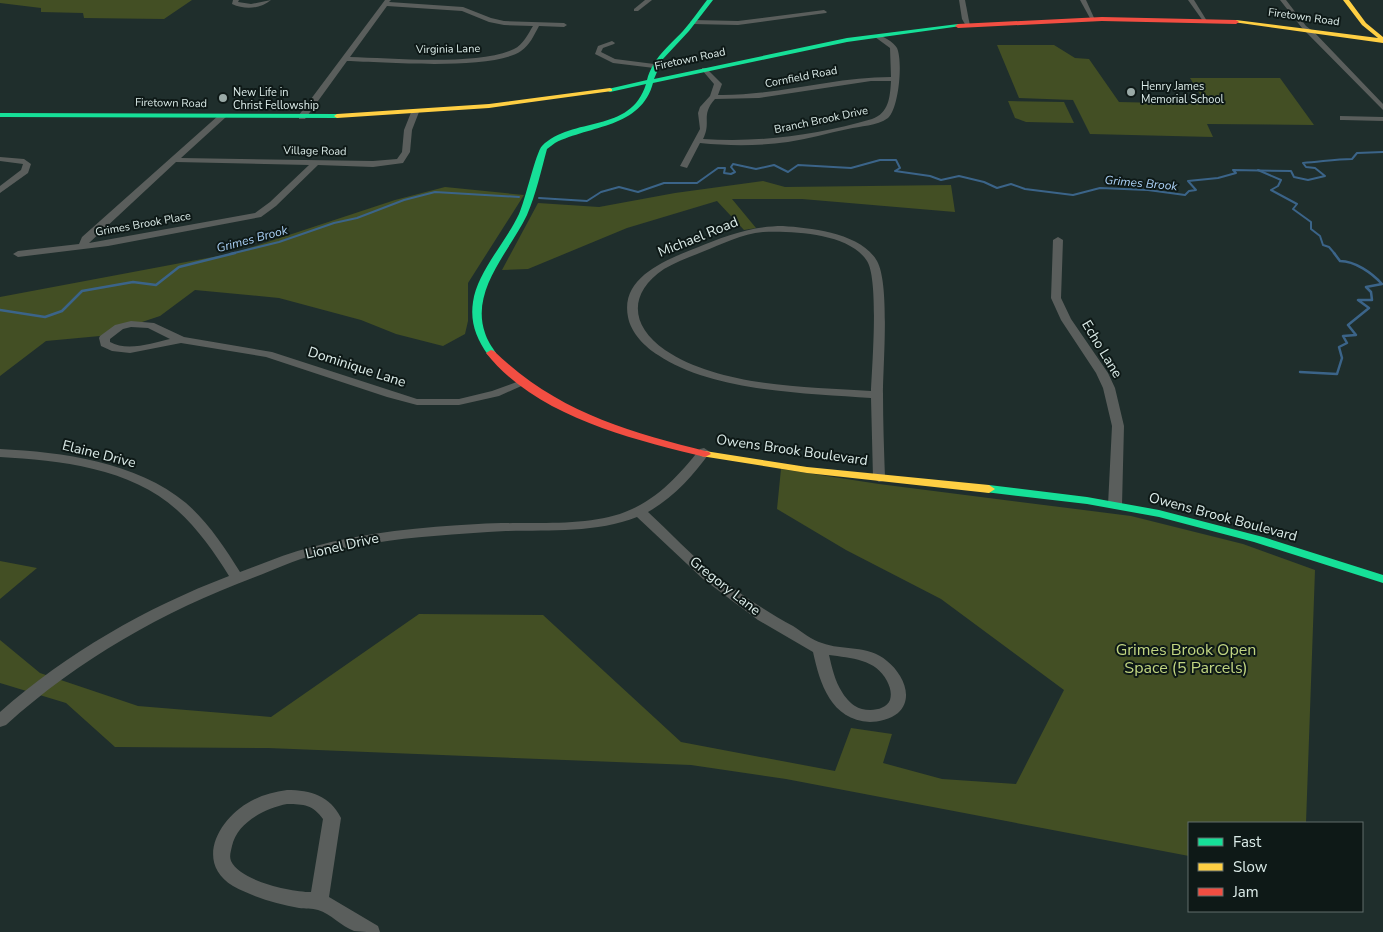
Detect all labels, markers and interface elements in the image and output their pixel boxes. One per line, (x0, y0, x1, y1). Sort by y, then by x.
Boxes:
street label: Firetown Road (1267, 5, 1341, 29)
street label: Virginia Lane (415, 41, 480, 57)
street label: Firetown Road (653, 44, 727, 74)
street label: Cornfield Road (764, 63, 838, 91)
place label: Henry James Memorial School (1141, 79, 1225, 107)
place label: New Life in Christ Fellowship (233, 85, 319, 113)
marker: Henry James Memorial School (1125, 86, 1137, 98)
marker: New Life in Christ Fellowship (217, 92, 229, 104)
street label: Firetown Road (135, 95, 207, 111)
street label: Branch Brook Drive (773, 103, 869, 137)
street label: Village Road (282, 143, 347, 159)
water label: Grimes Brook (1104, 172, 1179, 194)
street label: Grimes Brook Place (94, 208, 192, 240)
street label: Michael Road (655, 212, 741, 262)
water label: Grimes Brook (215, 222, 290, 256)
street label: Echo Lane (1077, 317, 1127, 381)
street label: Dominique Lane (306, 342, 408, 392)
street label: Owens Brook Boulevard (715, 430, 869, 470)
street label: Elaine Drive (60, 436, 138, 472)
street label: Owens Brook Boulevard (1147, 488, 1299, 546)
street label: Lionel Drive (303, 528, 381, 564)
street label: Gregory Lane (686, 552, 764, 620)
park label: Grimes Brook Open Space (5 Parcels) (1116, 639, 1256, 679)
legend (1188, 822, 1363, 912)
text: Fast (1233, 832, 1262, 852)
text: Slow (1233, 857, 1268, 877)
text: Jam (1232, 882, 1259, 902)

